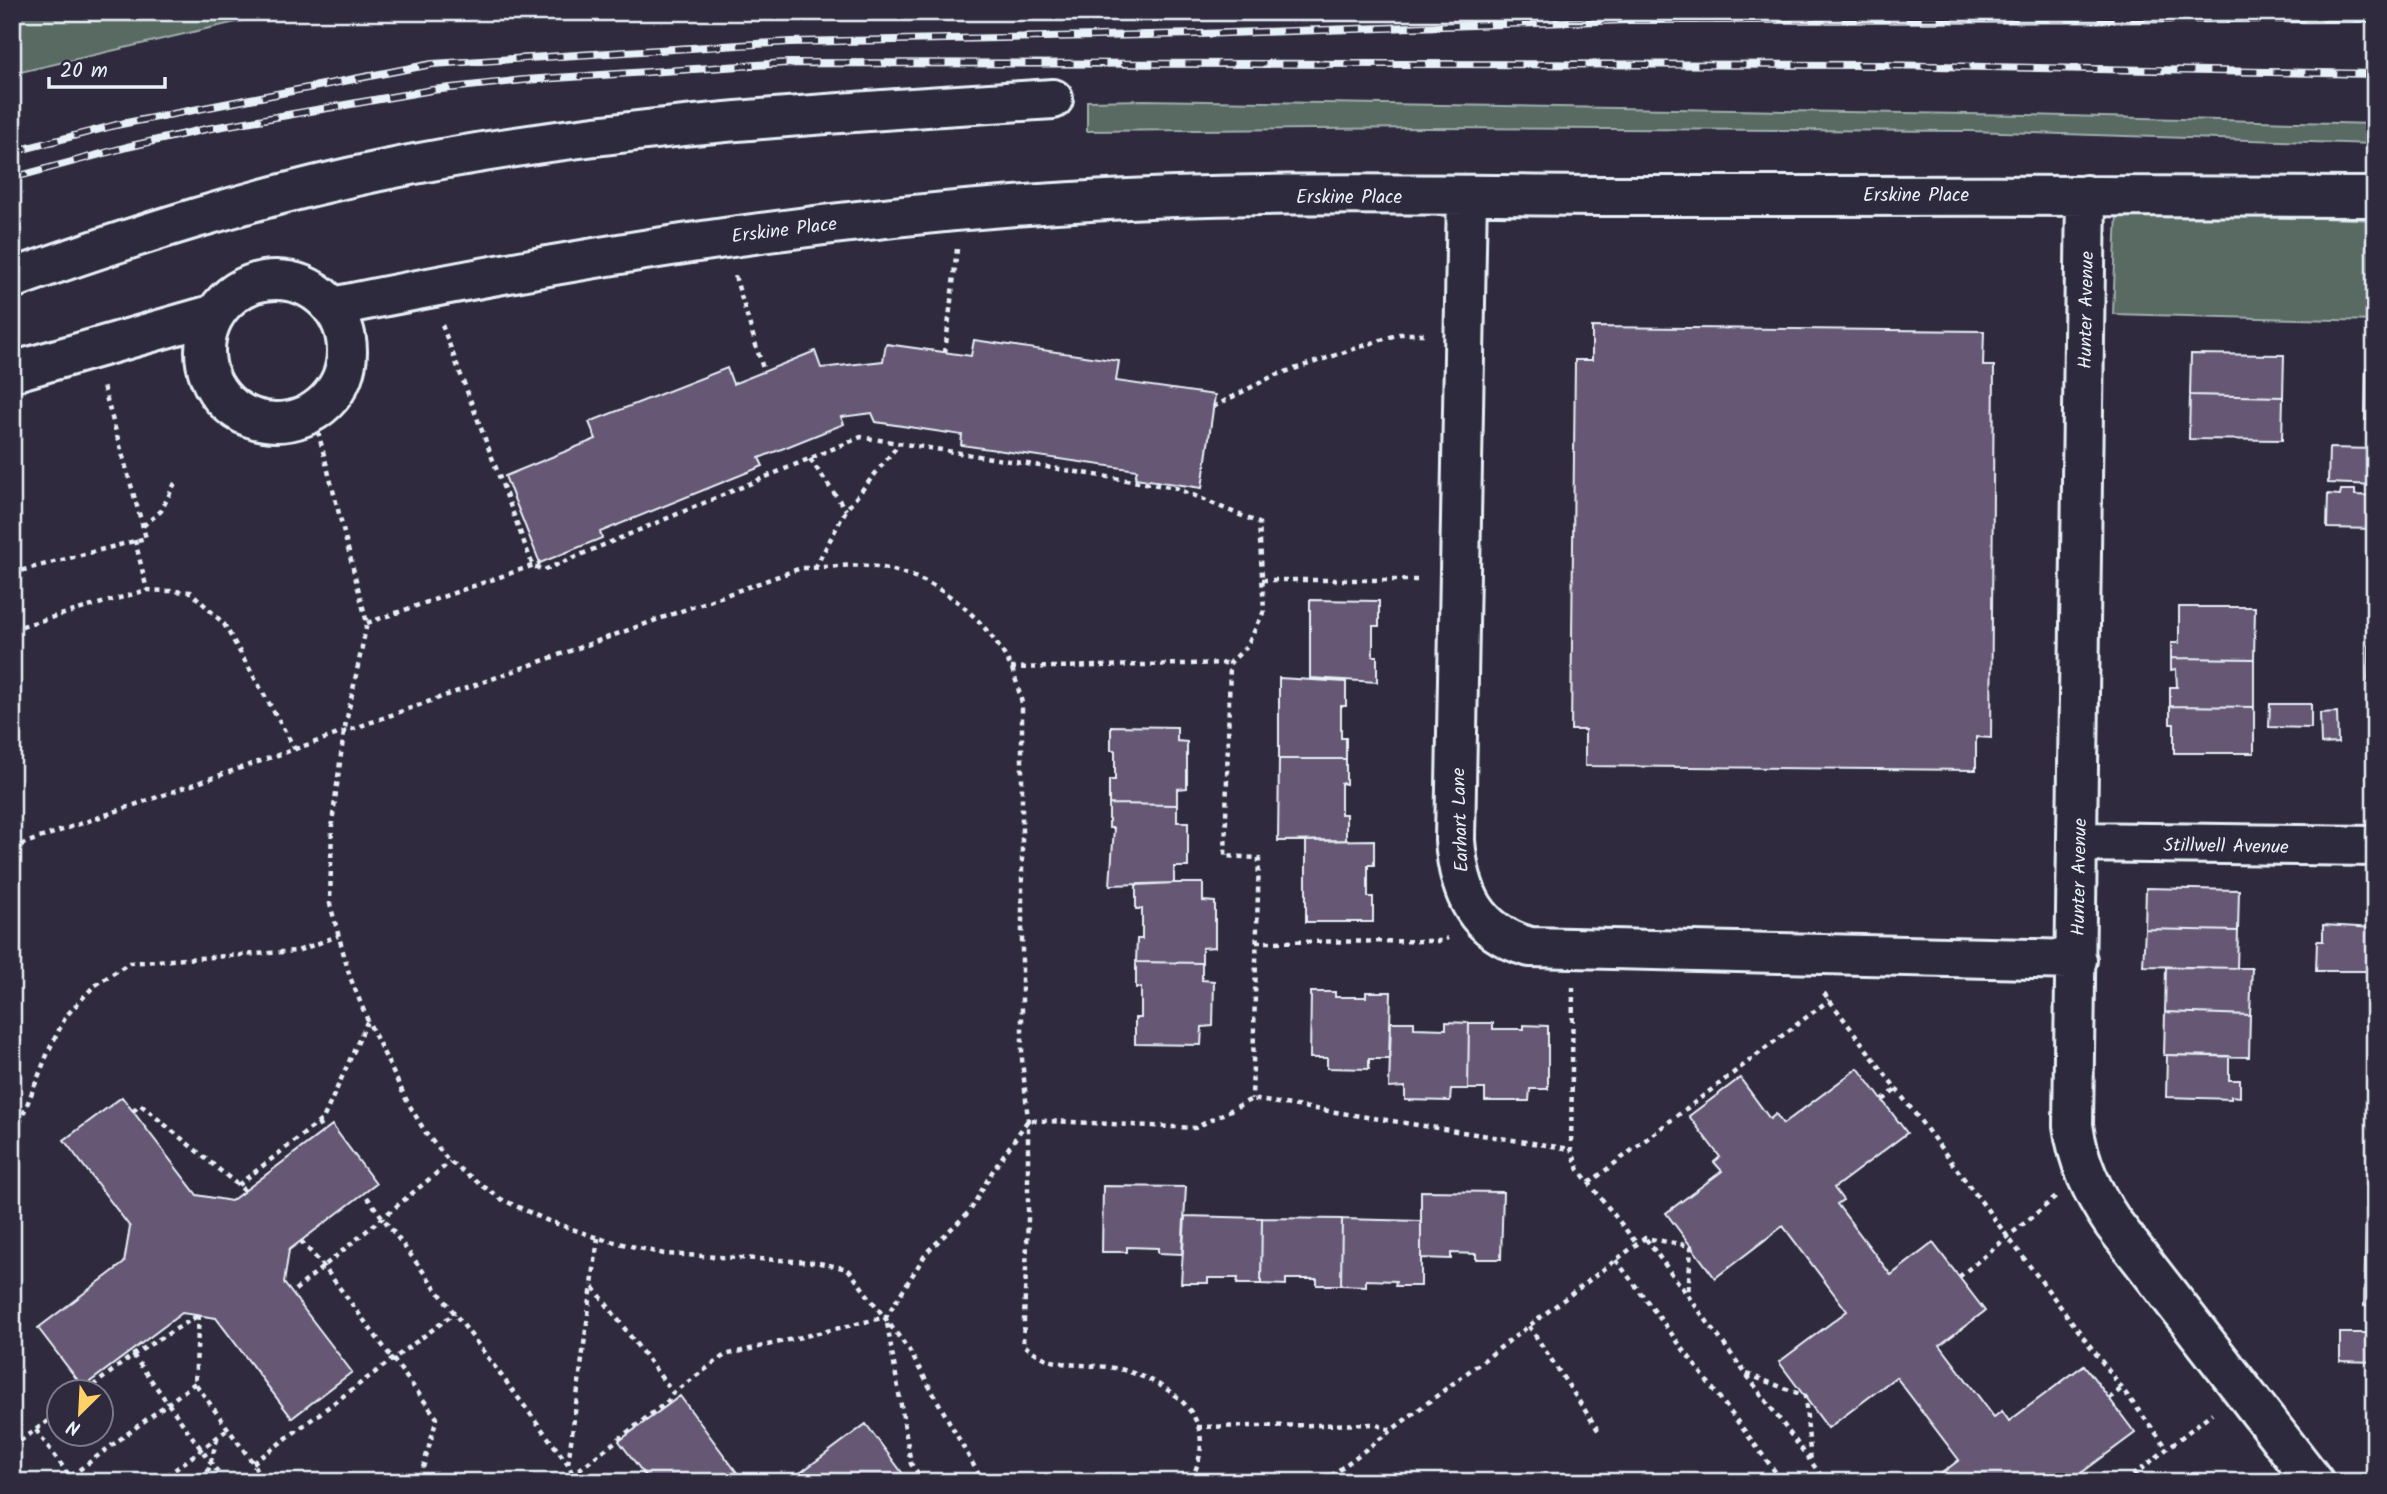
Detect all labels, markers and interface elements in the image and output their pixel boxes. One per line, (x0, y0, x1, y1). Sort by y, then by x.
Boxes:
scale bar (49, 46, 164, 90)
text: 20 m (60, 55, 108, 88)
street label: Erskine Place (1863, 181, 1970, 211)
street label: Erskine Place (1296, 183, 1403, 213)
street label: Erskine Place (730, 210, 839, 252)
street label: Hunter Avenue (2071, 250, 2103, 369)
street label: Earhart Lane (1444, 767, 1478, 873)
street label: Hunter Avenue (2064, 817, 2096, 936)
street label: Stillwell Avenue (2163, 831, 2289, 863)
north arrow (46, 1378, 116, 1448)
text: N (62, 1411, 85, 1443)

